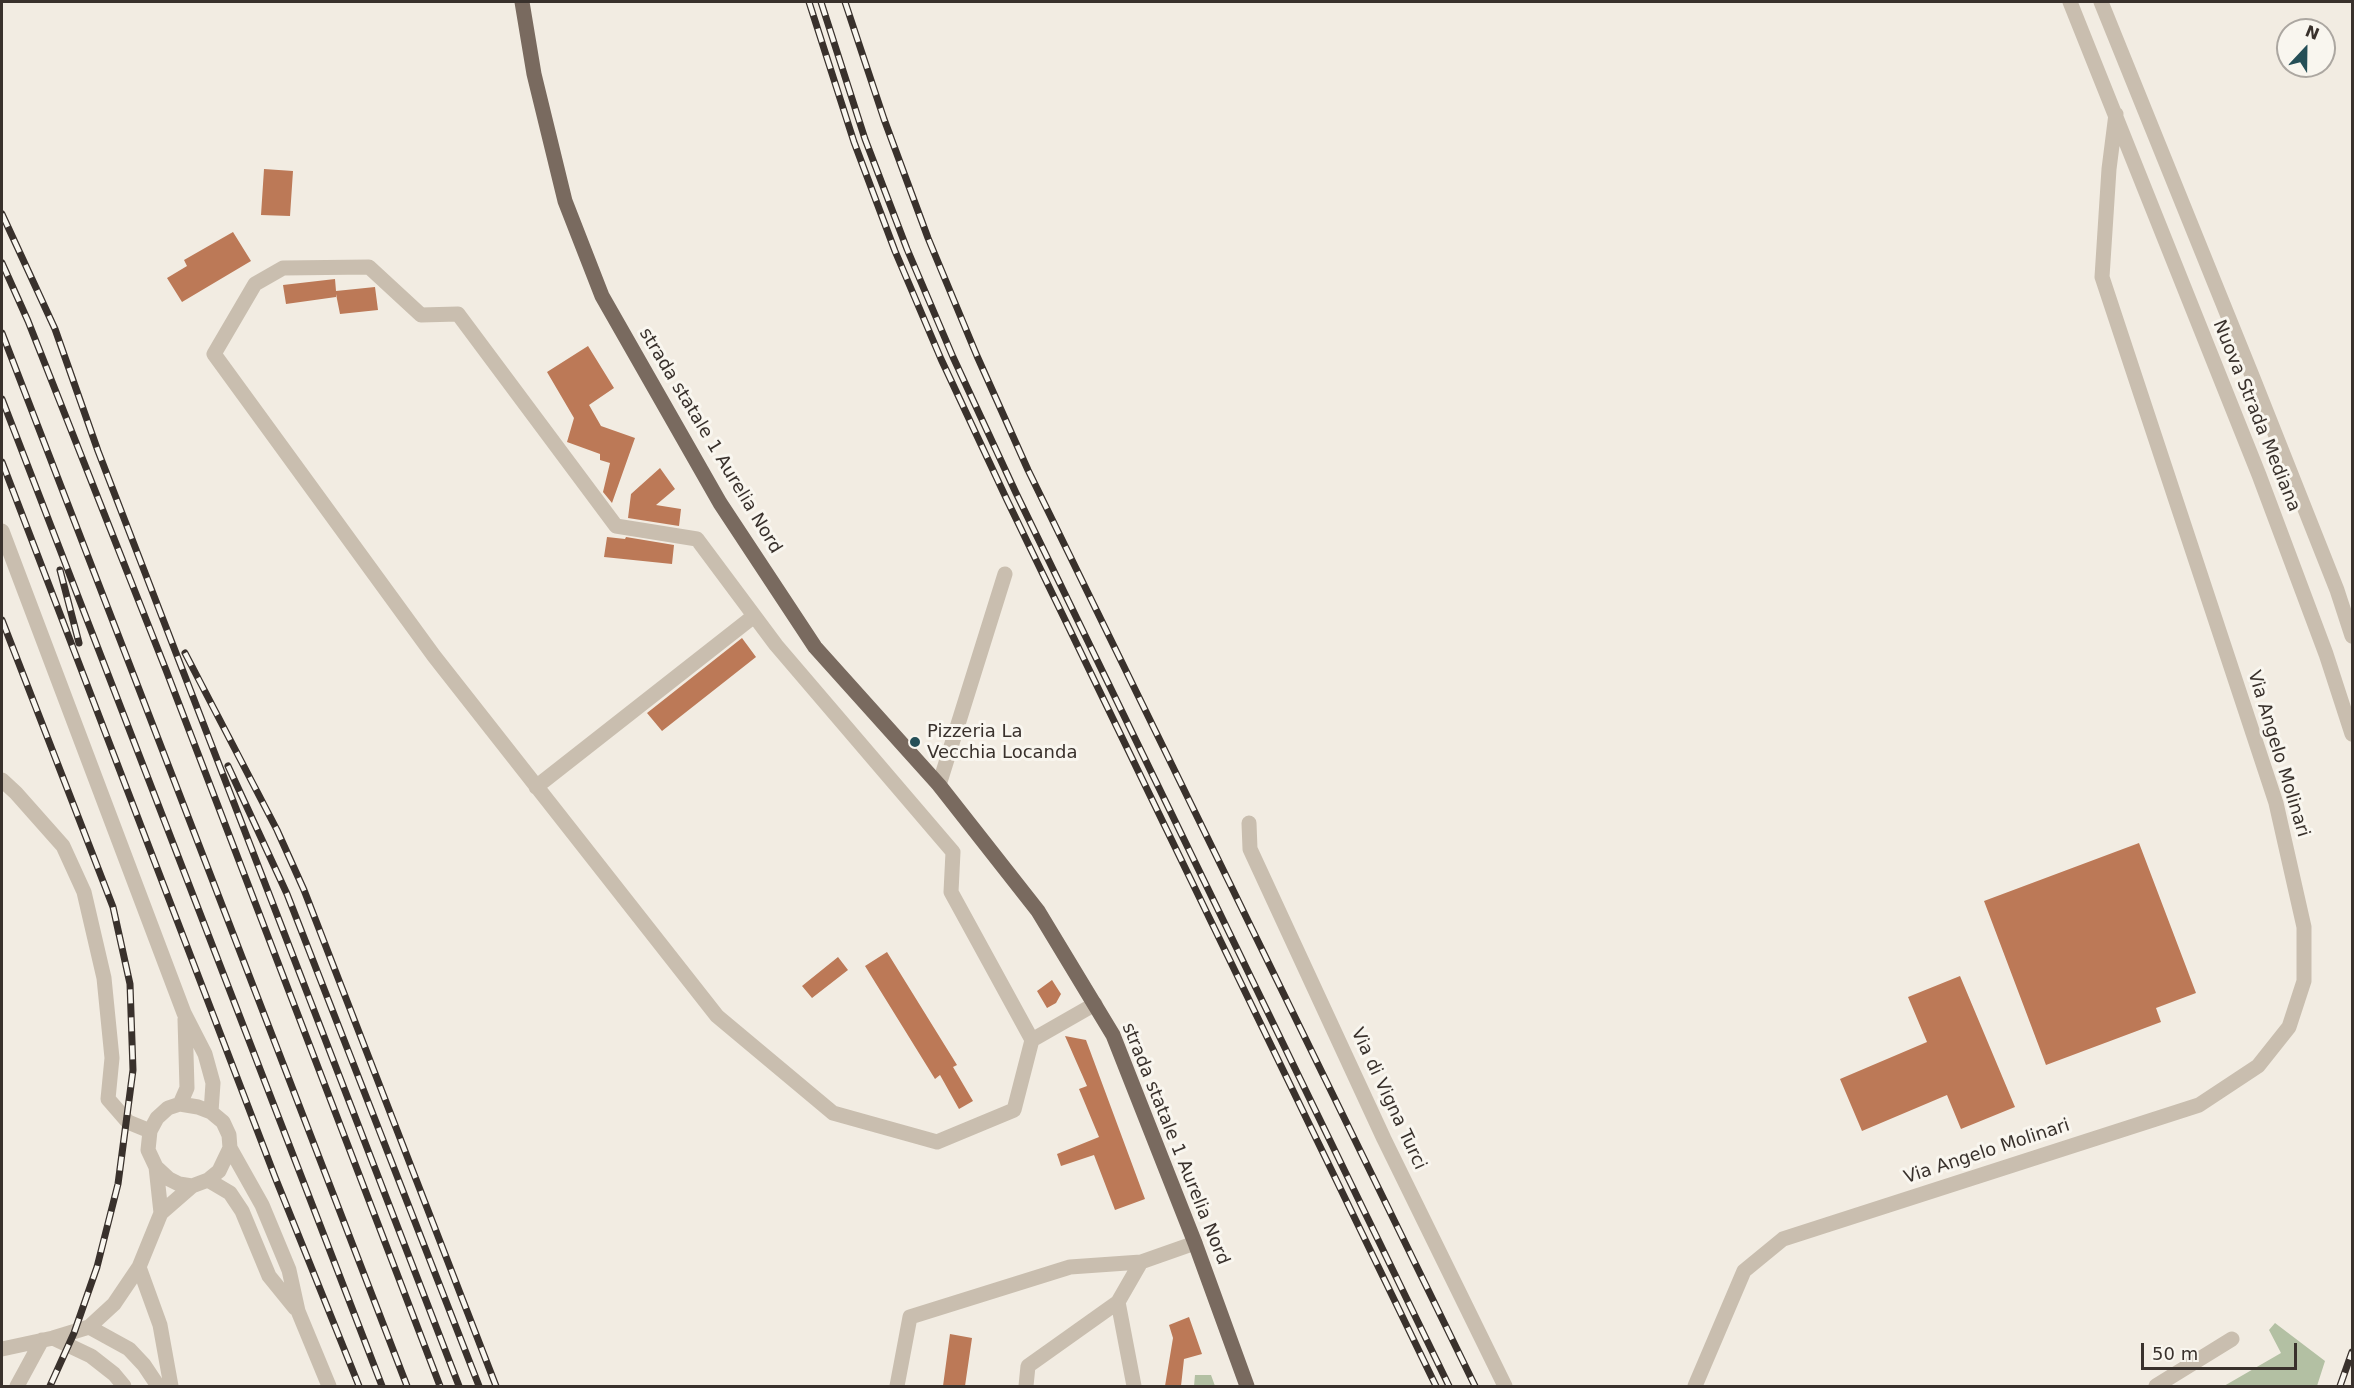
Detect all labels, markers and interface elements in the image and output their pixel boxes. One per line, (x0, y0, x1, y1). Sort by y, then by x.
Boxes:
north arrow (2276, 18, 2336, 78)
text: N (2302, 21, 2322, 44)
street label: Nuova Strada Mediana (2208, 317, 2304, 515)
street label: strada statale 1 Aurelia Nord (634, 324, 786, 558)
street label: Via Angelo Molinari (2242, 668, 2314, 840)
place label: Pizzeria La Vecchia Locanda (927, 721, 1077, 764)
marker: Pizzeria La Vecchia Locanda (908, 735, 922, 749)
street label: strada statale 1 Aurelia Nord (1116, 1020, 1234, 1268)
street label: Via di Vigna Turci (1346, 1025, 1430, 1173)
street label: Via Angelo Molinari (1901, 1115, 2073, 1189)
scale bar (2144, 1331, 2300, 1369)
text: 50 m (2152, 1343, 2198, 1364)

